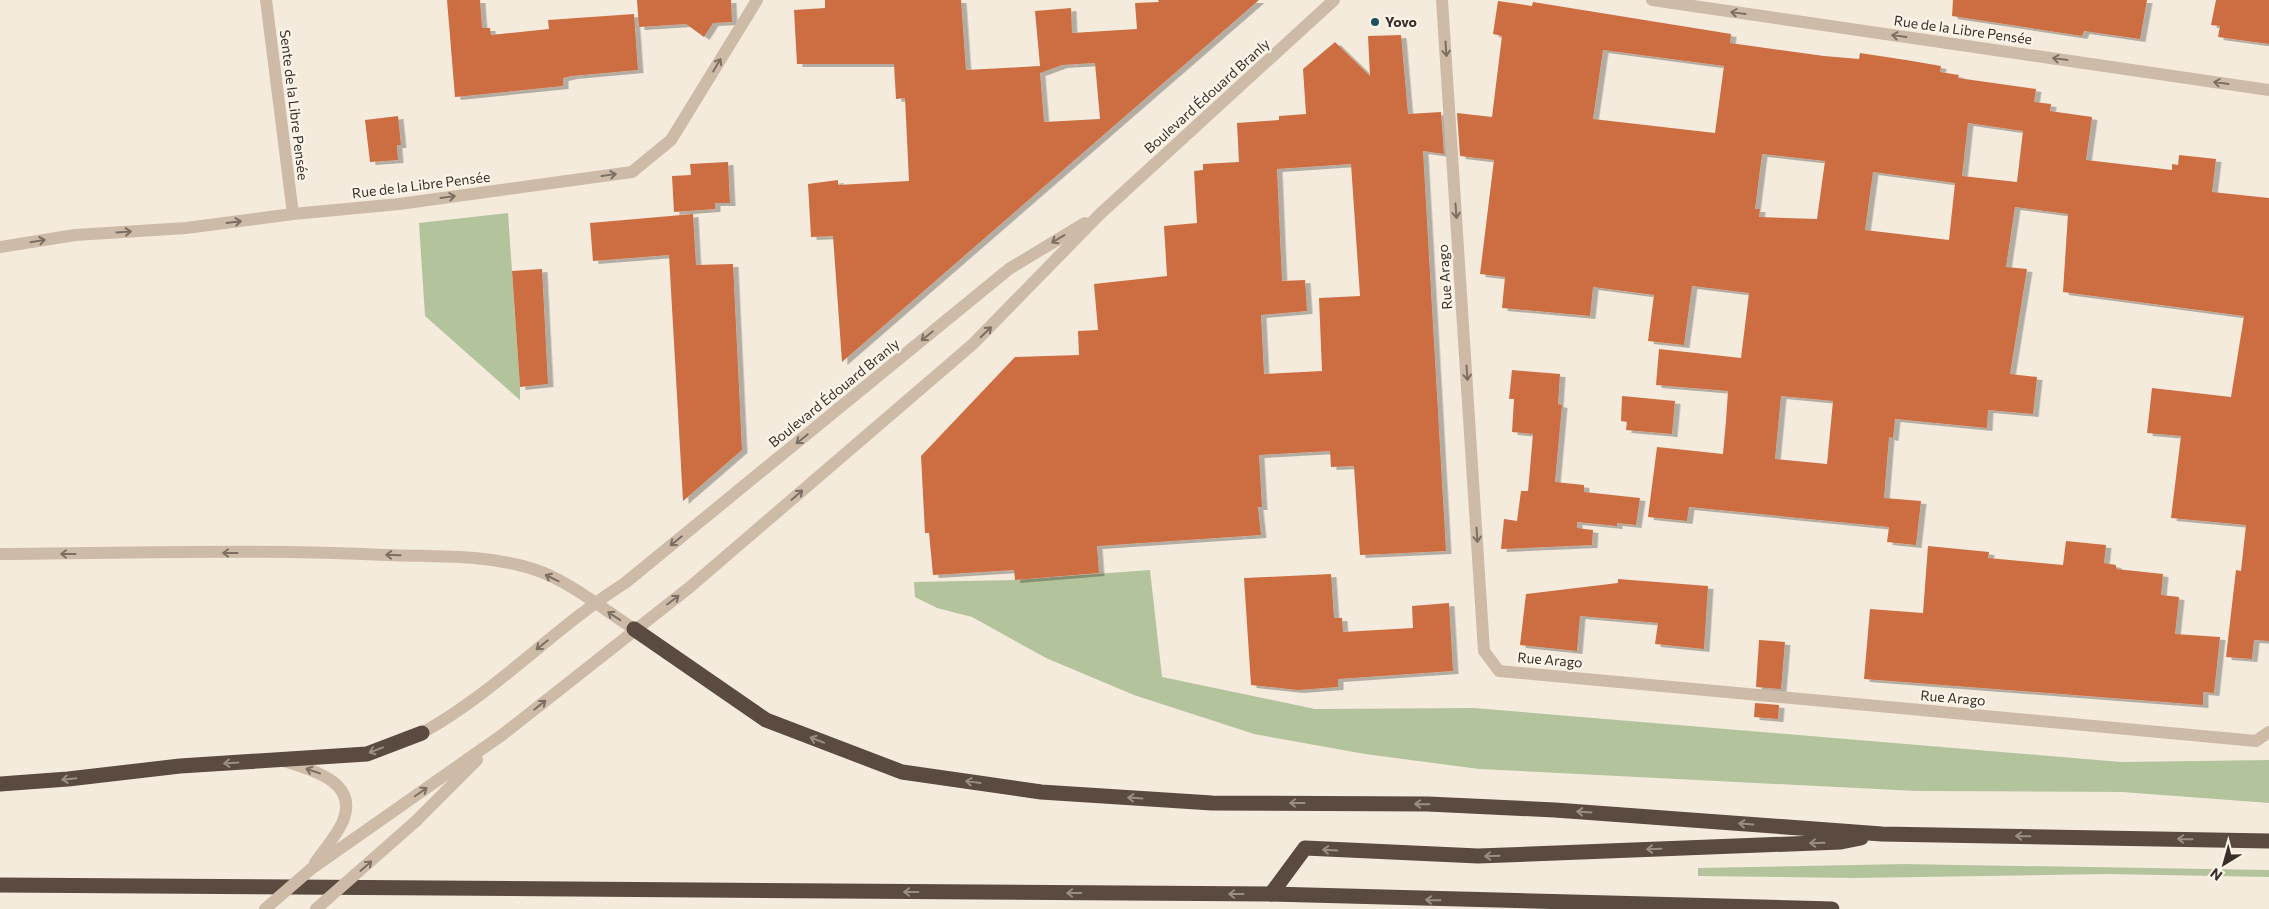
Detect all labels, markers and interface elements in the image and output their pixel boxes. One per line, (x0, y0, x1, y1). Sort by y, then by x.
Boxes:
one-way arrow (1731, 7, 1747, 17)
street label: Rue de la Libre Pensée (1893, 11, 2033, 48)
place label: Yovo (1385, 13, 1417, 30)
marker: Yovo (1369, 16, 1381, 28)
street label: Sente de la Libre Pensée (277, 29, 312, 181)
one-way arrow (1891, 31, 1907, 41)
street label: Boulevard Édouard Branly (1140, 35, 1273, 157)
one-way arrow (1441, 40, 1450, 56)
one-way arrow (2052, 54, 2068, 64)
one-way arrow (713, 58, 723, 72)
one-way arrow (2213, 78, 2229, 88)
street label: Rue de la Libre Pensée (351, 168, 491, 201)
one-way arrow (600, 170, 616, 180)
one-way arrow (439, 192, 455, 202)
one-way arrow (1452, 203, 1461, 219)
one-way arrow (226, 217, 242, 227)
one-way arrow (116, 228, 132, 237)
one-way arrow (1051, 235, 1065, 245)
one-way arrow (29, 236, 45, 246)
street label: Rue Arago (1434, 244, 1455, 310)
one-way arrow (980, 326, 993, 338)
one-way arrow (921, 330, 934, 341)
street label: Boulevard Édouard Branly (765, 335, 902, 451)
one-way arrow (1462, 365, 1471, 381)
one-way arrow (795, 433, 808, 444)
one-way arrow (790, 490, 803, 501)
one-way arrow (1472, 527, 1481, 543)
one-way arrow (670, 536, 683, 547)
one-way arrow (223, 548, 239, 557)
one-way arrow (60, 549, 76, 559)
one-way arrow (385, 550, 401, 560)
one-way arrow (545, 573, 560, 582)
one-way arrow (666, 595, 680, 605)
one-way arrow (607, 611, 621, 621)
one-way arrow (536, 639, 549, 651)
street label: Rue Arago (1517, 648, 1583, 671)
street label: Rue Arago (1920, 686, 1986, 709)
one-way arrow (533, 699, 546, 710)
one-way arrow (810, 734, 825, 744)
one-way arrow (369, 746, 385, 755)
one-way arrow (223, 758, 239, 767)
one-way arrow (306, 765, 322, 775)
one-way arrow (62, 774, 78, 783)
one-way arrow (965, 777, 981, 787)
one-way arrow (414, 787, 428, 797)
one-way arrow (1127, 793, 1143, 802)
one-way arrow (1289, 798, 1306, 808)
one-way arrow (1414, 799, 1430, 809)
one-way arrow (1577, 808, 1593, 817)
one-way arrow (1739, 819, 1755, 829)
one-way arrow (2015, 832, 2031, 841)
one-way arrow (2178, 834, 2194, 844)
one-way arrow (1809, 838, 1826, 848)
north arrow (2199, 839, 2249, 889)
one-way arrow (1322, 845, 1338, 854)
one-way arrow (1647, 845, 1663, 854)
one-way arrow (1484, 851, 1500, 860)
one-way arrow (359, 860, 372, 871)
text: N (2207, 865, 2225, 885)
one-way arrow (903, 887, 919, 896)
one-way arrow (1066, 888, 1082, 898)
one-way arrow (1228, 889, 1244, 899)
one-way arrow (1426, 895, 1442, 904)

